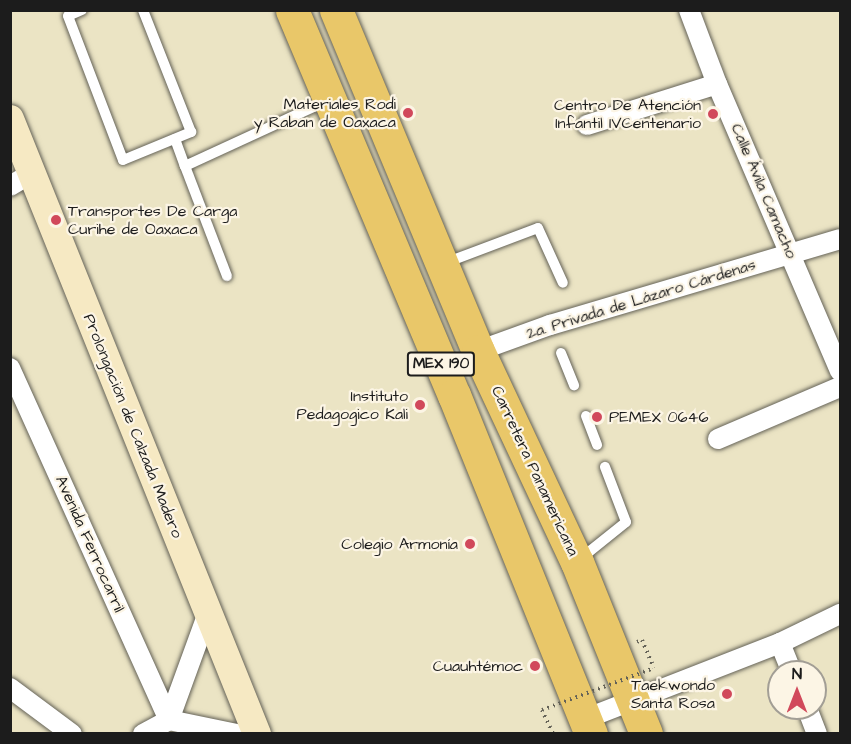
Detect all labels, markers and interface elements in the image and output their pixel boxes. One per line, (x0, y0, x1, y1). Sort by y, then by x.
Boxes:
place label: Materiales Rodi y Raban de Oaxaca (254, 94, 396, 132)
place label: Centro De Atención Infantil IVCentenario (554, 95, 701, 133)
marker: Materiales Rodi y Raban de Oaxaca (401, 106, 415, 120)
marker: Centro De Atención Infantil IVCentenario (706, 107, 720, 121)
street label: Calle Ávila Camacho (727, 121, 801, 261)
place label: Transportes De Carga Curihe de Oaxaca (68, 201, 237, 239)
marker: Transportes De Carga Curihe de Oaxaca (49, 213, 63, 227)
street label: 2a. Privada de Lázaro Cárdenas (524, 255, 758, 343)
street label: Prolongación de Calzada Madero (79, 311, 187, 541)
road number: MEX 190 (406, 352, 476, 376)
street label: Carretera Panamericana (487, 383, 583, 559)
place label: Instituto Pedagogico Kali (297, 386, 408, 424)
marker: Instituto Pedagogico Kali (413, 398, 427, 412)
place label: PEMEX 0646 (609, 407, 708, 427)
marker: PEMEX 0646 (590, 410, 604, 424)
street label: Avenida Ferrocarril (51, 473, 129, 615)
place label: Colegio Armonía (341, 534, 458, 554)
marker: Colegio Armonía (463, 537, 477, 551)
place label: Cuauhtémoc (433, 656, 523, 676)
marker: Cuauhtémoc (528, 659, 542, 673)
north arrow (767, 660, 827, 720)
text: N (792, 663, 802, 685)
place label: Taekwondo Santa Rosa (631, 675, 715, 713)
marker: Taekwondo Santa Rosa (720, 687, 734, 701)

